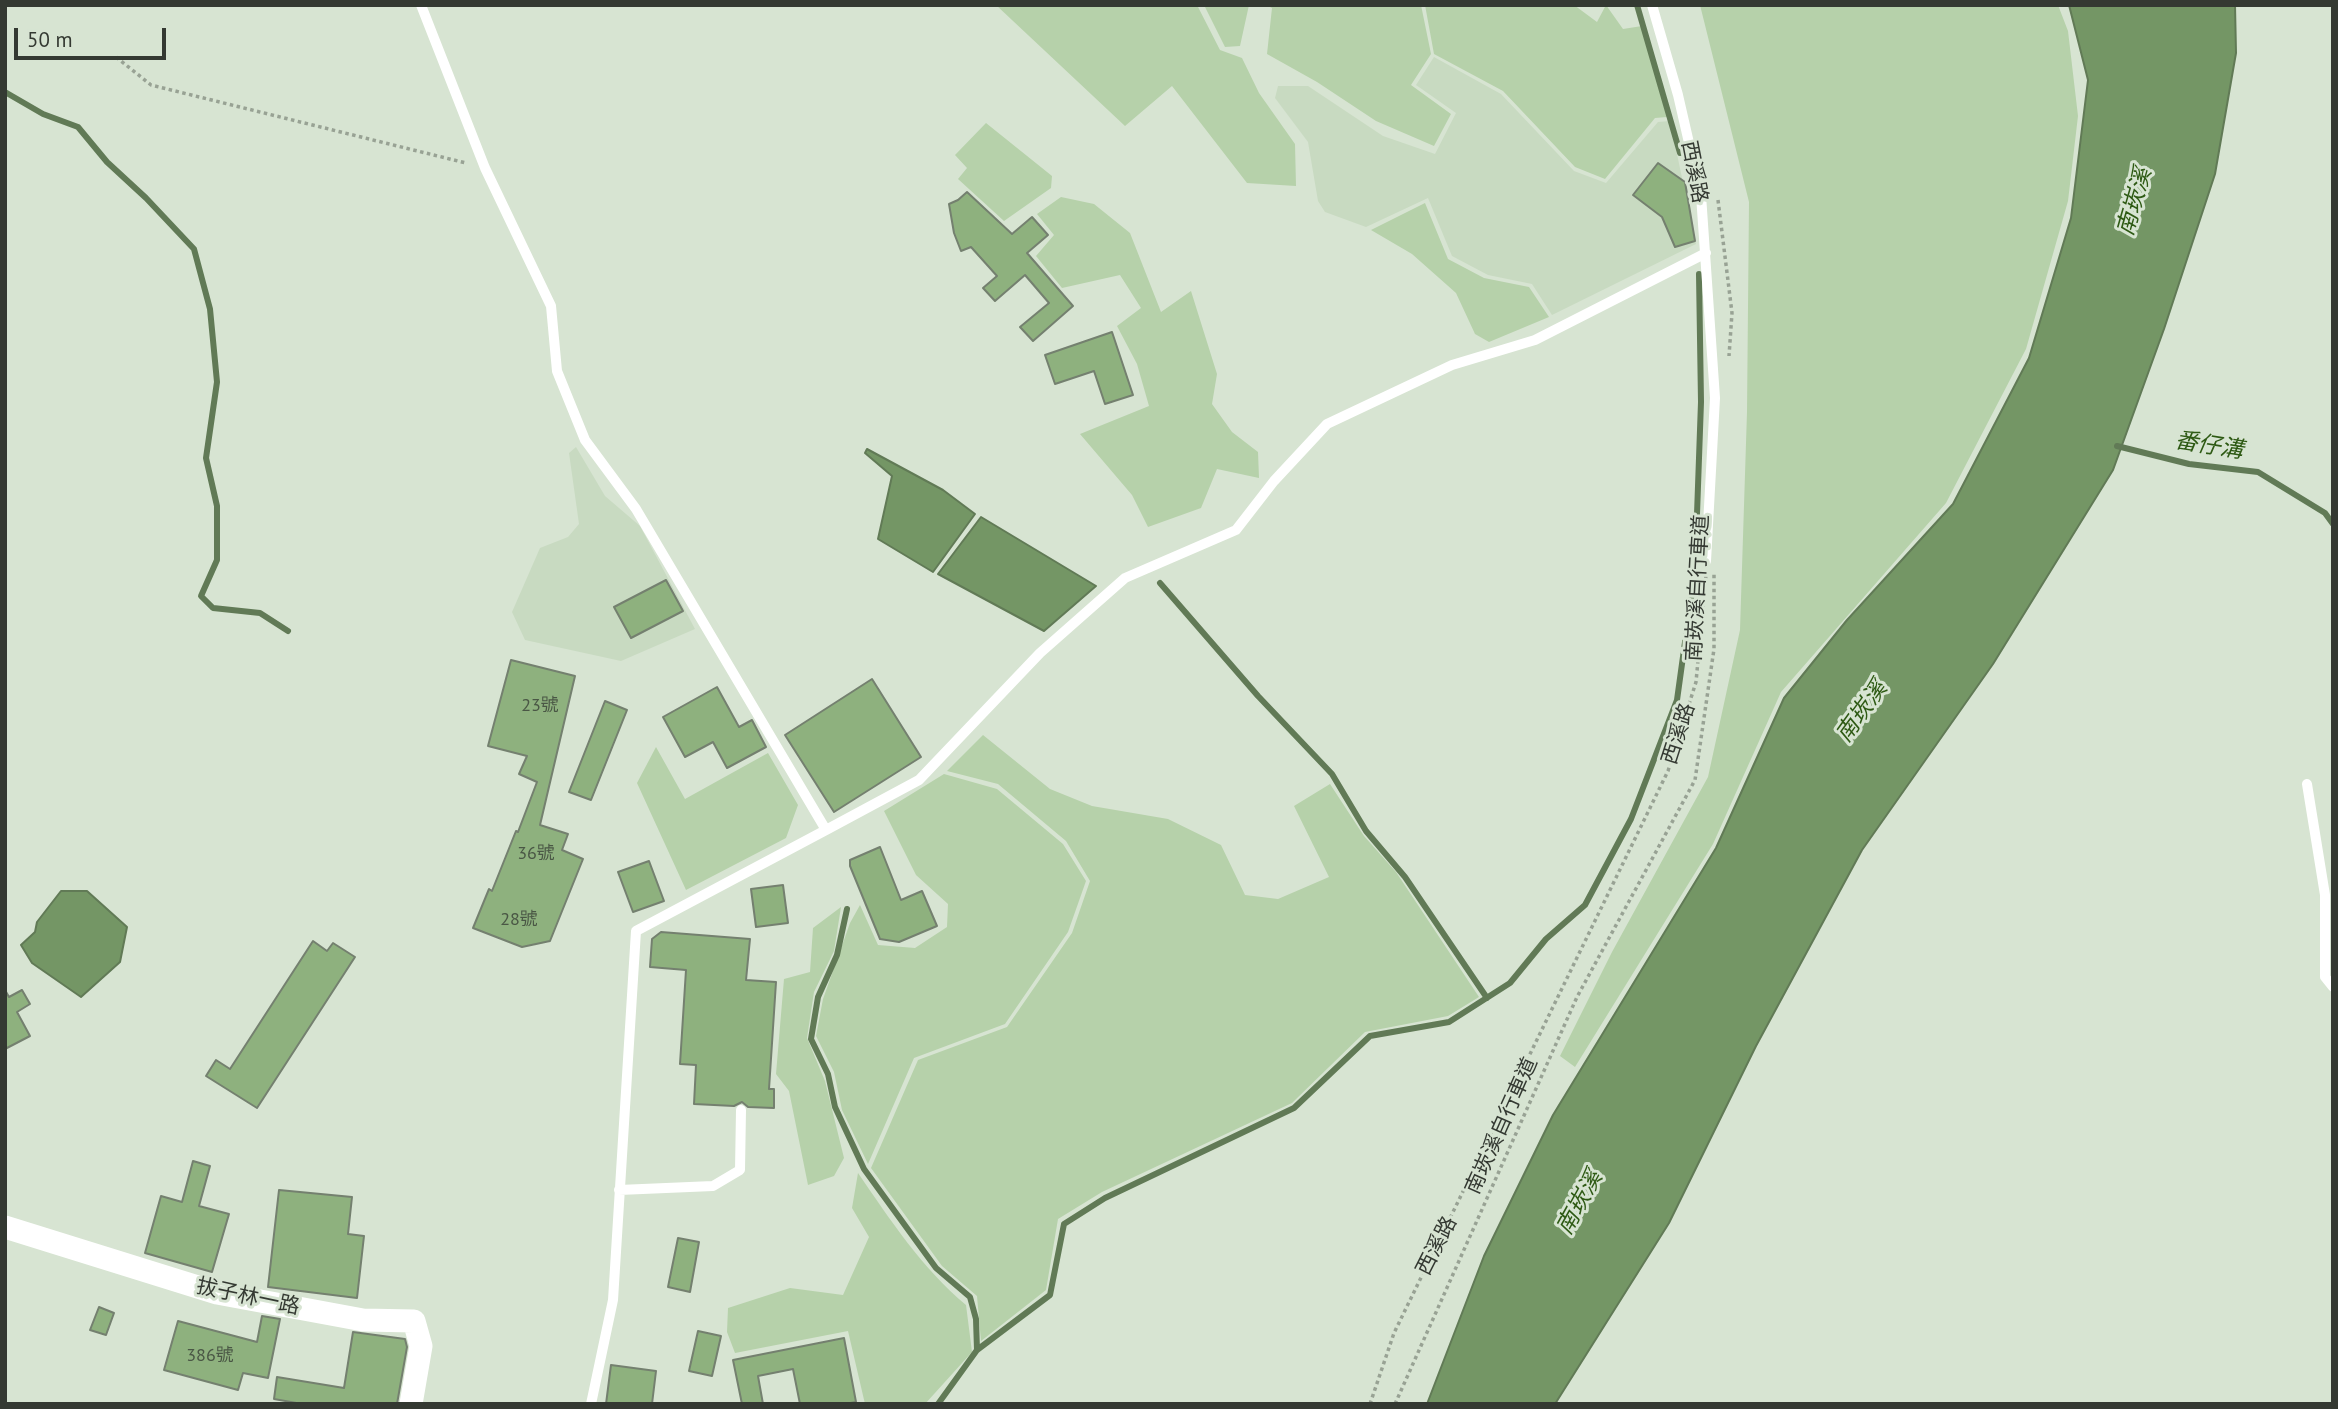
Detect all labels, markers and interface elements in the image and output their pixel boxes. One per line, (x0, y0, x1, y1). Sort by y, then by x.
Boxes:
scale bar (18, 14, 170, 58)
text: 50 m (27, 26, 73, 53)
street label: 西溪路 (1676, 139, 1712, 205)
water label: 南崁溪 (2112, 165, 2158, 239)
water label: 番仔溝 (2173, 427, 2245, 465)
street label: 南崁溪自行車道 (1682, 514, 1714, 662)
water label: 南崁溪 (1831, 676, 1893, 748)
house number: 23號 (521, 695, 559, 717)
street label: 西溪路 (1657, 700, 1701, 768)
house number: 36號 (517, 843, 555, 865)
house number: 28號 (500, 909, 538, 931)
street label: 南崁溪自行車道 (1461, 1054, 1543, 1198)
water label: 南崁溪 (1551, 1166, 1609, 1240)
street label: 西溪路 (1411, 1212, 1463, 1280)
street label: 拔子林一路 (194, 1274, 302, 1320)
house number: 386號 (186, 1345, 234, 1367)

